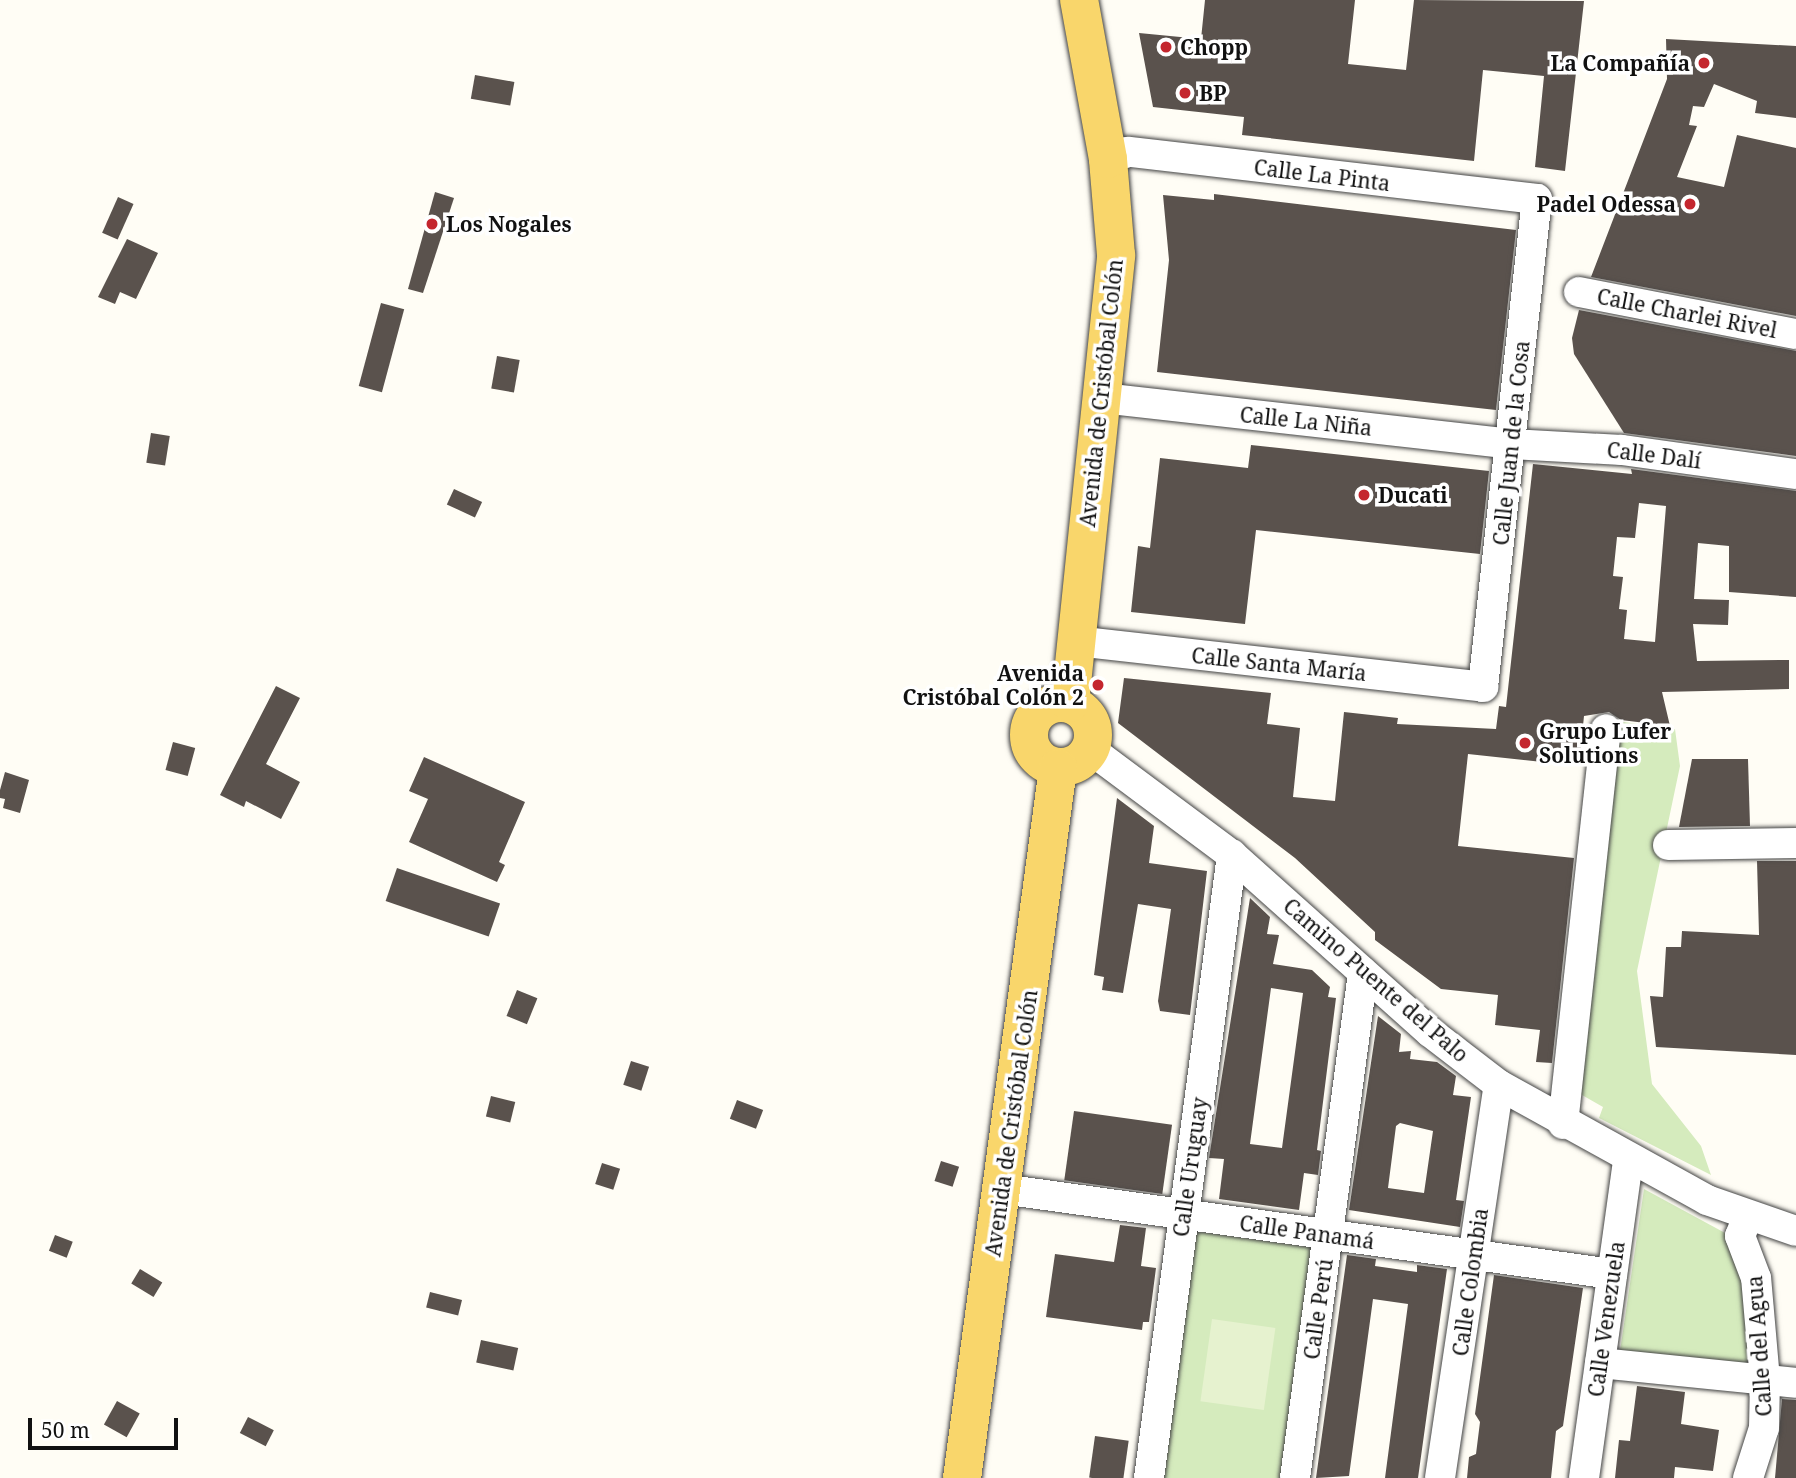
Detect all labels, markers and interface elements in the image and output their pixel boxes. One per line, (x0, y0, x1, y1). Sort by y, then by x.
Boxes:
place label: Chopp (1180, 34, 1248, 60)
marker: Chopp (1158, 39, 1174, 55)
place label: La Compañía (1550, 50, 1690, 76)
marker: La Compañía (1696, 55, 1712, 71)
place label: BP (1199, 80, 1227, 106)
marker: BP (1177, 85, 1193, 101)
street label: Calle La Pinta (1252, 154, 1392, 196)
place label: Padel Odessa (1537, 191, 1676, 217)
marker: Padel Odessa (1682, 196, 1698, 212)
place label: Los Nogales (446, 211, 571, 237)
marker: Los Nogales (424, 216, 440, 232)
street label: Avenida de Cristóbal Colón (1074, 258, 1128, 528)
street label: Calle Charlei Rivel (1595, 283, 1779, 343)
street label: Calle Juan de la Cosa (1488, 339, 1534, 547)
street label: Calle La Niña (1239, 402, 1373, 440)
street label: Calle Dalí (1605, 437, 1703, 473)
place label: Ducati (1378, 482, 1448, 508)
marker: Ducati (1356, 487, 1372, 503)
street label: Calle Santa María (1190, 642, 1368, 686)
place label: Avenida Cristóbal Colón 2 (902, 660, 1084, 710)
marker: Avenida Cristóbal Colón 2 (1090, 677, 1106, 693)
place label: Grupo Lufer Solutions (1539, 718, 1671, 768)
marker: Grupo Lufer Solutions (1517, 735, 1533, 751)
street label: Camino Puente del Palo (1278, 893, 1474, 1067)
street label: Avenida de Cristóbal Colón (980, 988, 1042, 1258)
street label: Calle Uruguay (1168, 1096, 1212, 1238)
street label: Calle Colombia (1447, 1206, 1493, 1358)
street label: Calle Panamá (1238, 1210, 1376, 1254)
street label: Calle Venezuela (1583, 1240, 1629, 1398)
street label: Calle Perú (1298, 1257, 1338, 1361)
street label: Calle del Agua (1741, 1275, 1777, 1417)
scale bar (32, 1404, 182, 1448)
text: 50 m (41, 1416, 90, 1444)

